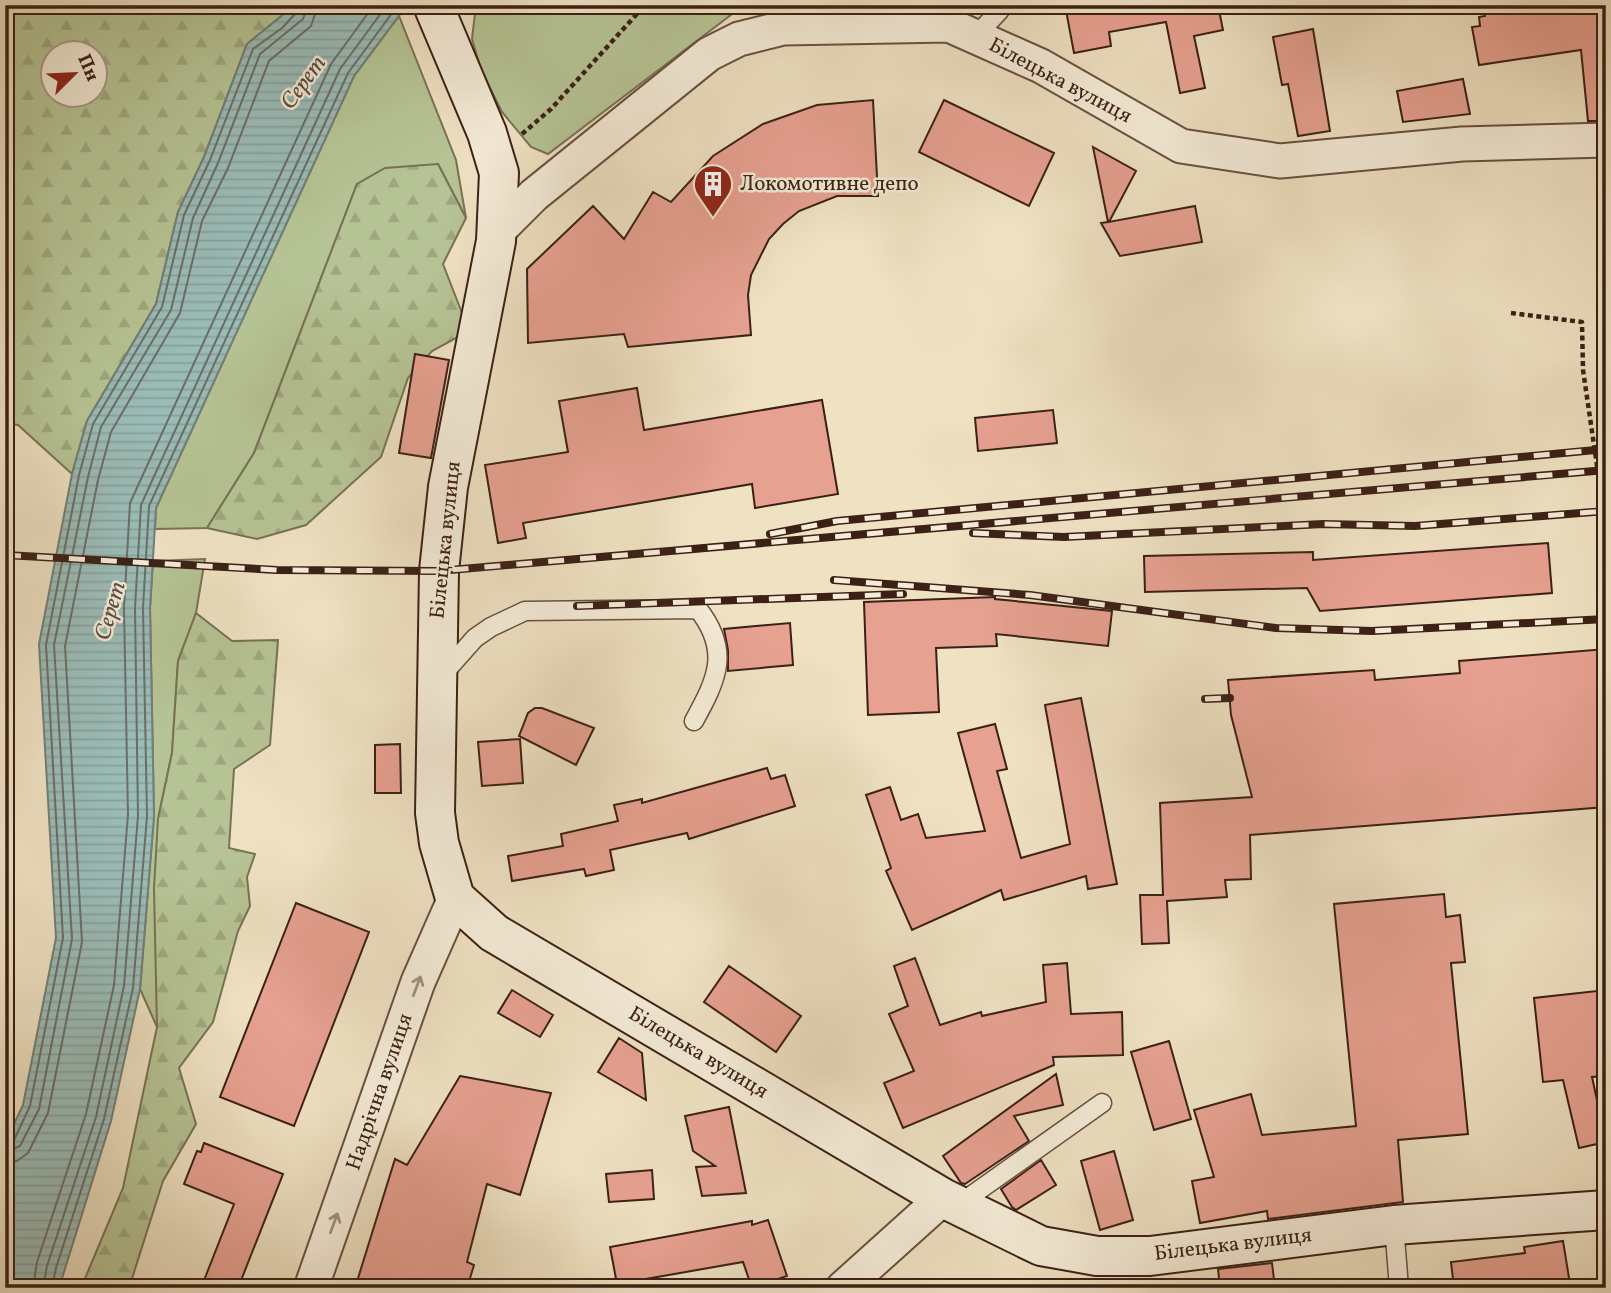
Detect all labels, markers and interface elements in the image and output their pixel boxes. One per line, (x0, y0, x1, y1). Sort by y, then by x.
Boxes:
street label: Білецька вулиця (983, 31, 1137, 131)
north arrow (38, 38, 108, 108)
water label: Серет (273, 49, 335, 117)
text: Пн (70, 50, 105, 86)
building icon: Локомотивне депо (692, 163, 734, 218)
place label: Локомотивне депо (740, 170, 919, 199)
street label: Білецька вулиця (423, 460, 469, 620)
water label: Серет (87, 578, 135, 644)
one-way arrow (412, 975, 425, 997)
street label: Білецька вулиця (623, 1000, 773, 1106)
street label: Надрічна вулиця (340, 1010, 420, 1174)
one-way arrow (329, 1213, 341, 1235)
street label: Білецька вулиця (1153, 1221, 1313, 1269)

